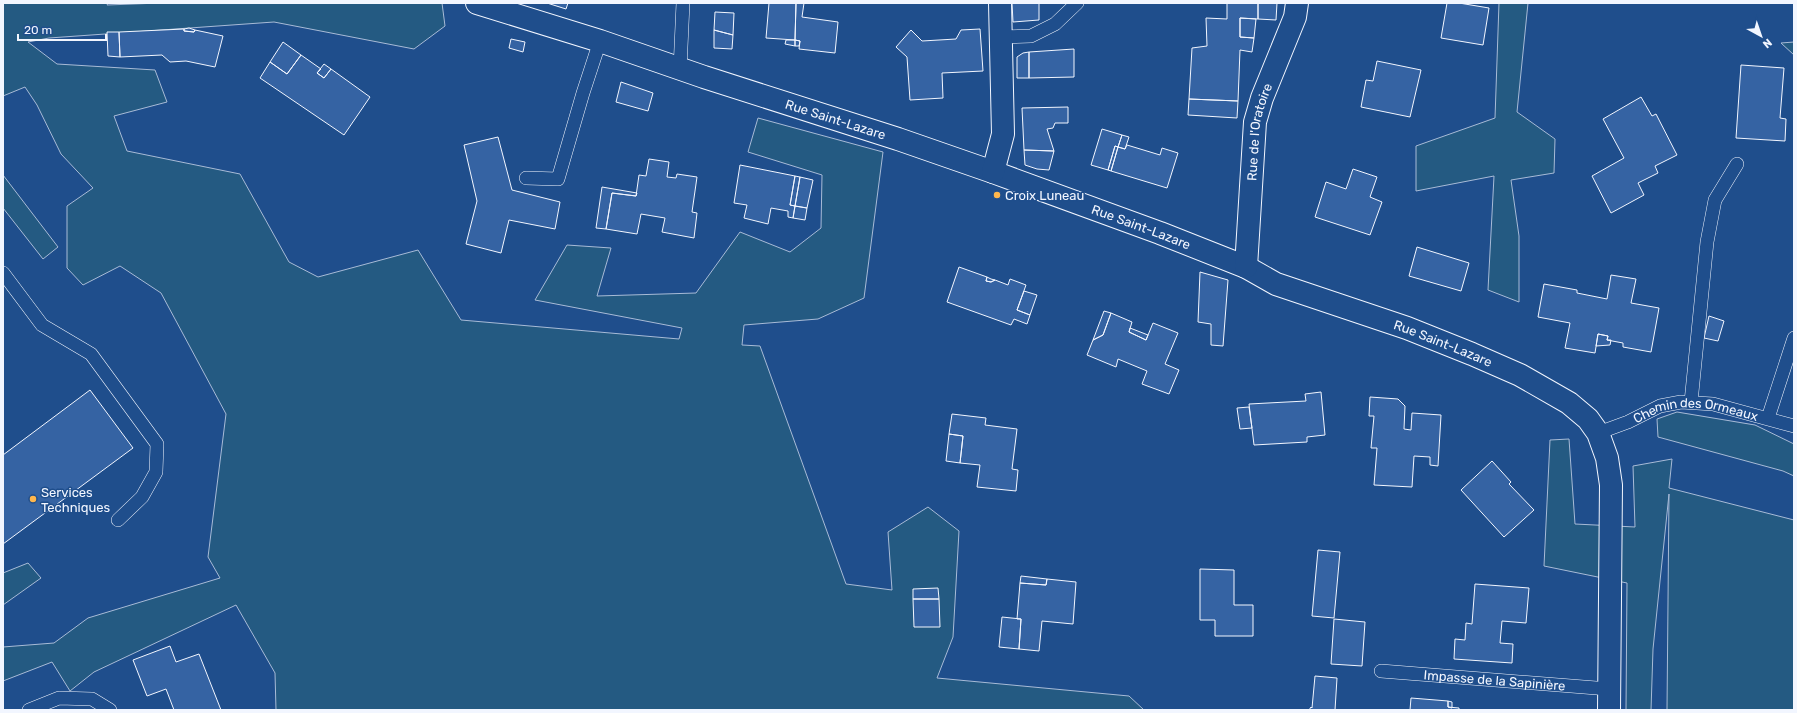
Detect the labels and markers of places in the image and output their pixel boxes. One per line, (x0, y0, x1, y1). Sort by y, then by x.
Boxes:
place label: Croix Luneau (1005, 188, 1084, 203)
marker: Croix Luneau (992, 190, 1002, 200)
place label: Services Techniques (41, 485, 111, 515)
marker: Services Techniques (28, 494, 38, 504)

